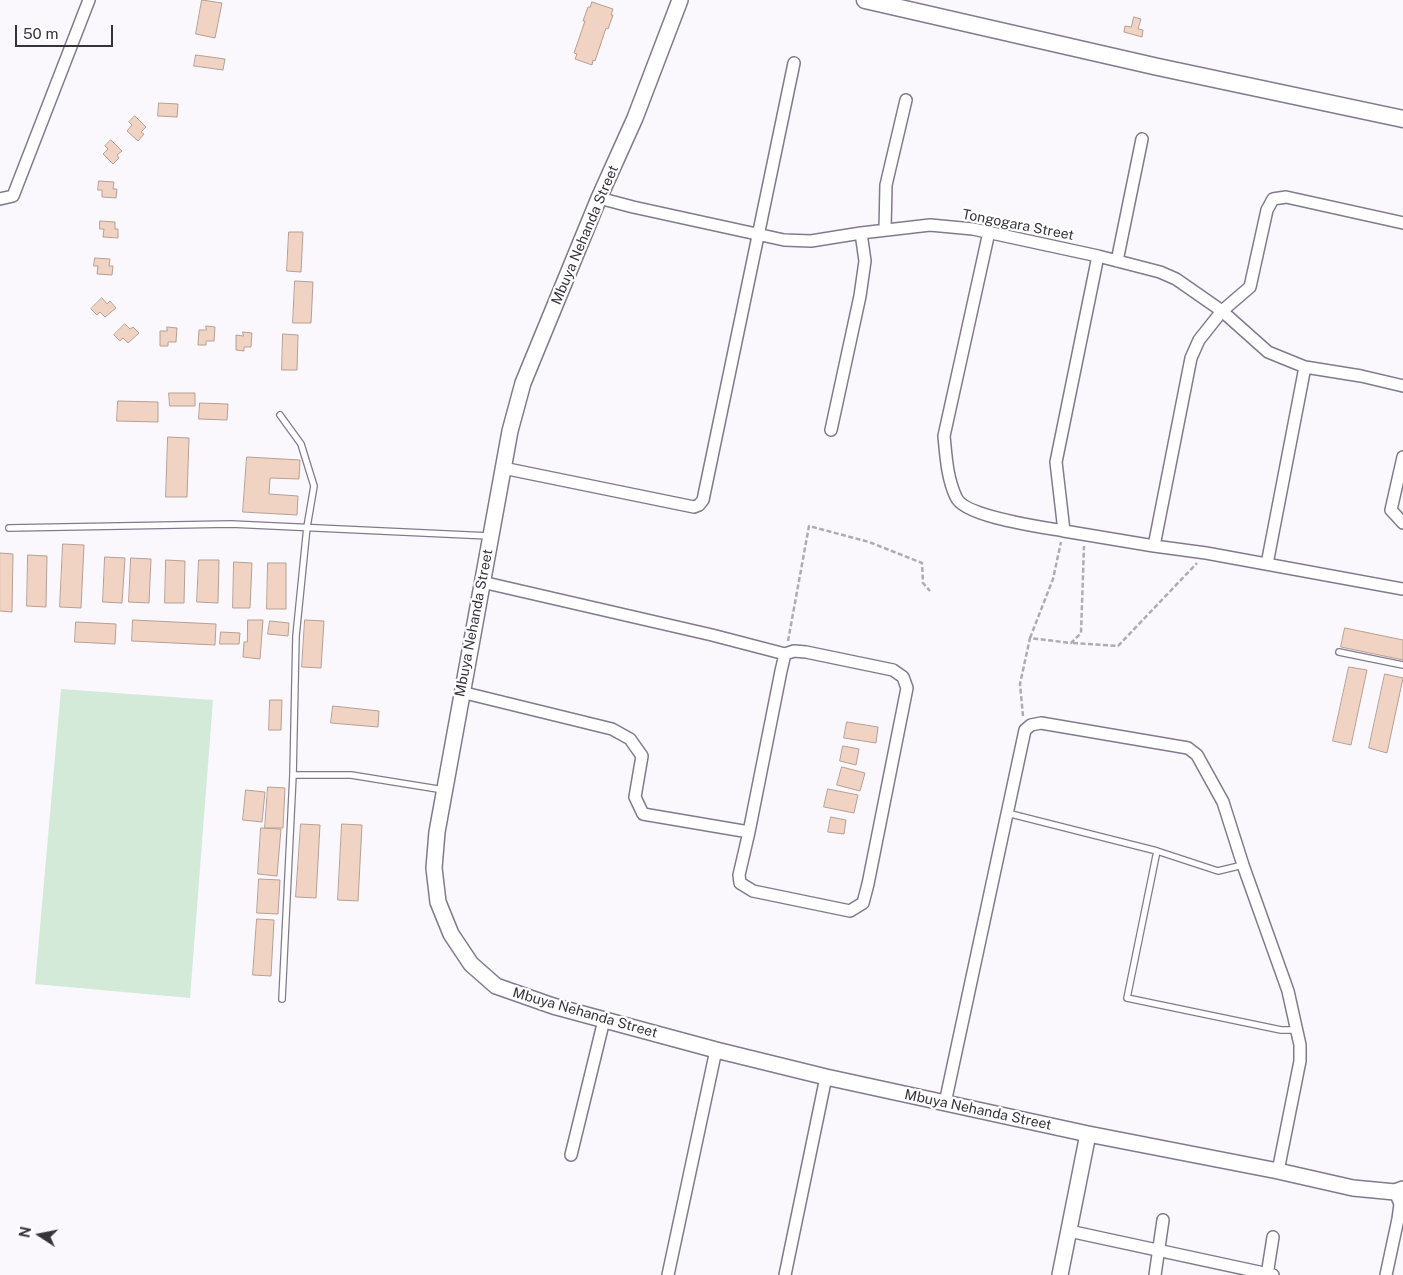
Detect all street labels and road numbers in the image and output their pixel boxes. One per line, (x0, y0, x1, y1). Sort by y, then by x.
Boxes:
street label: Mbuya Nehanda Street (548, 163, 622, 307)
street label: Tongogara Street (961, 206, 1075, 244)
street label: Mbuya Nehanda Street (451, 548, 497, 698)
street label: Mbuya Nehanda Street (511, 984, 659, 1042)
street label: Mbuya Nehanda Street (903, 1086, 1053, 1134)

